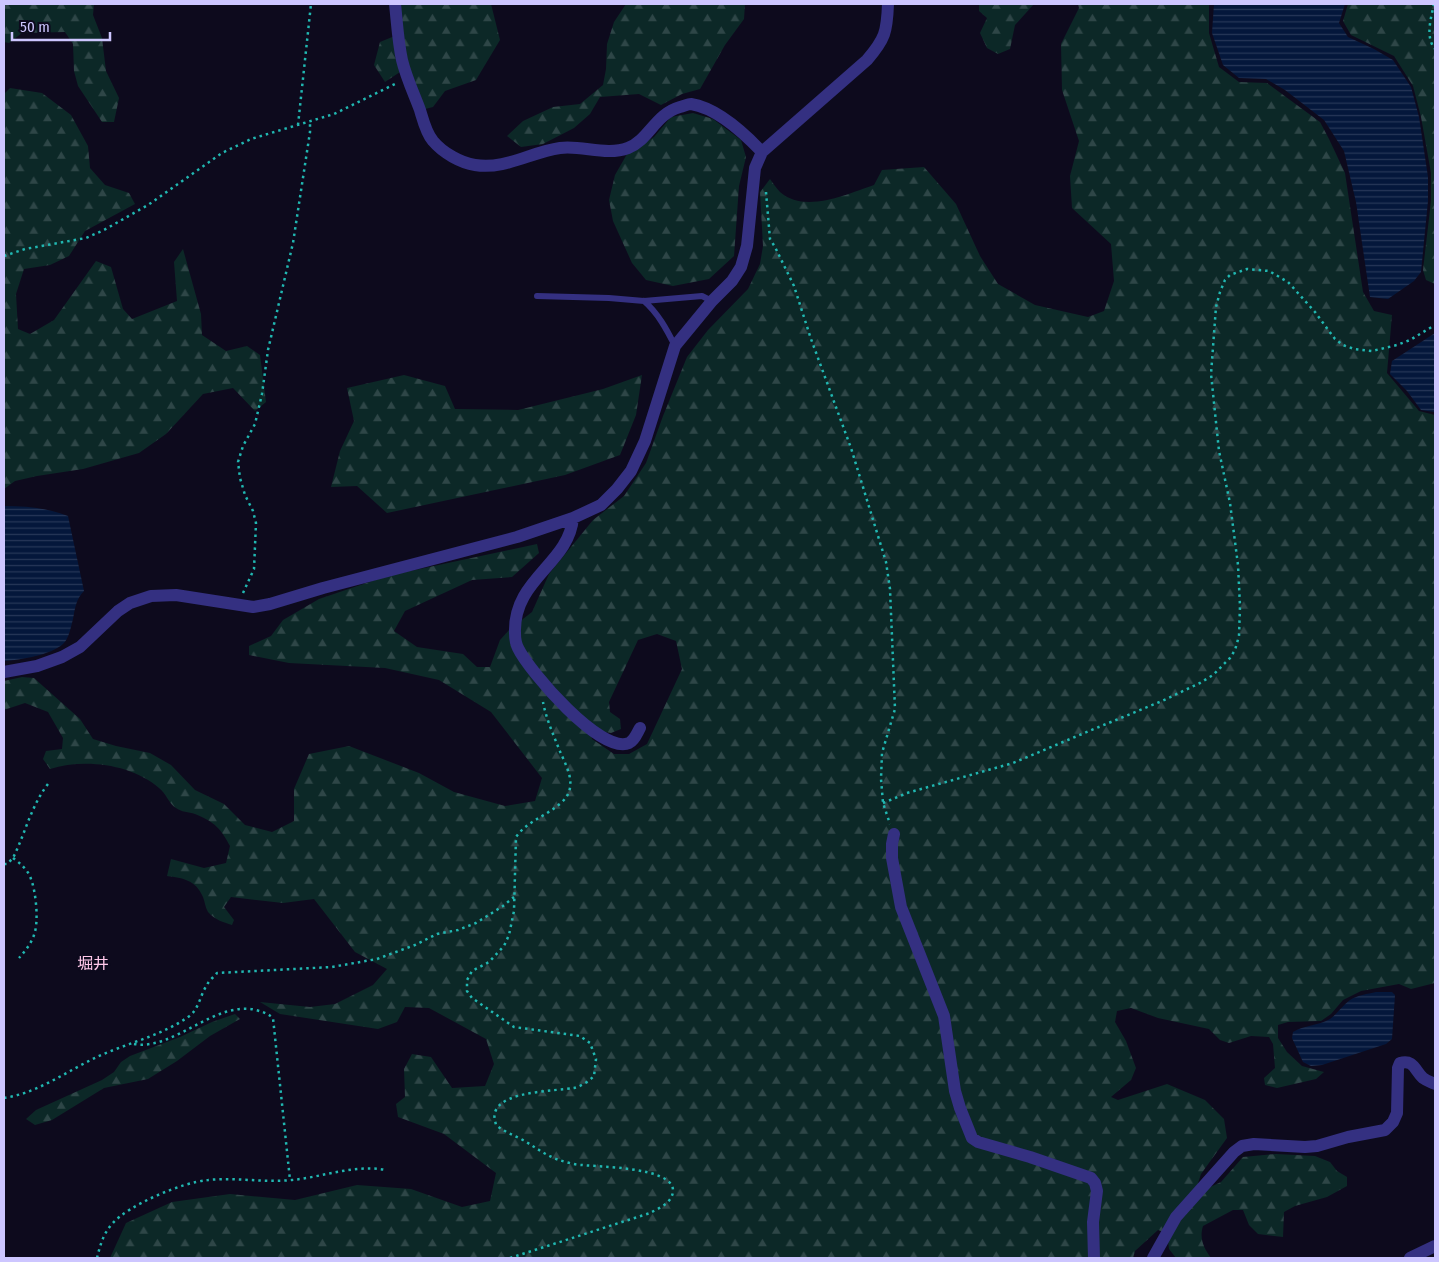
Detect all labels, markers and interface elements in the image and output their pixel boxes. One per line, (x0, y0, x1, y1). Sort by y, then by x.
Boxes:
scale bar (12, 10, 110, 42)
text: 50 m (20, 18, 50, 36)
district label: 堀井 (77, 954, 109, 973)

